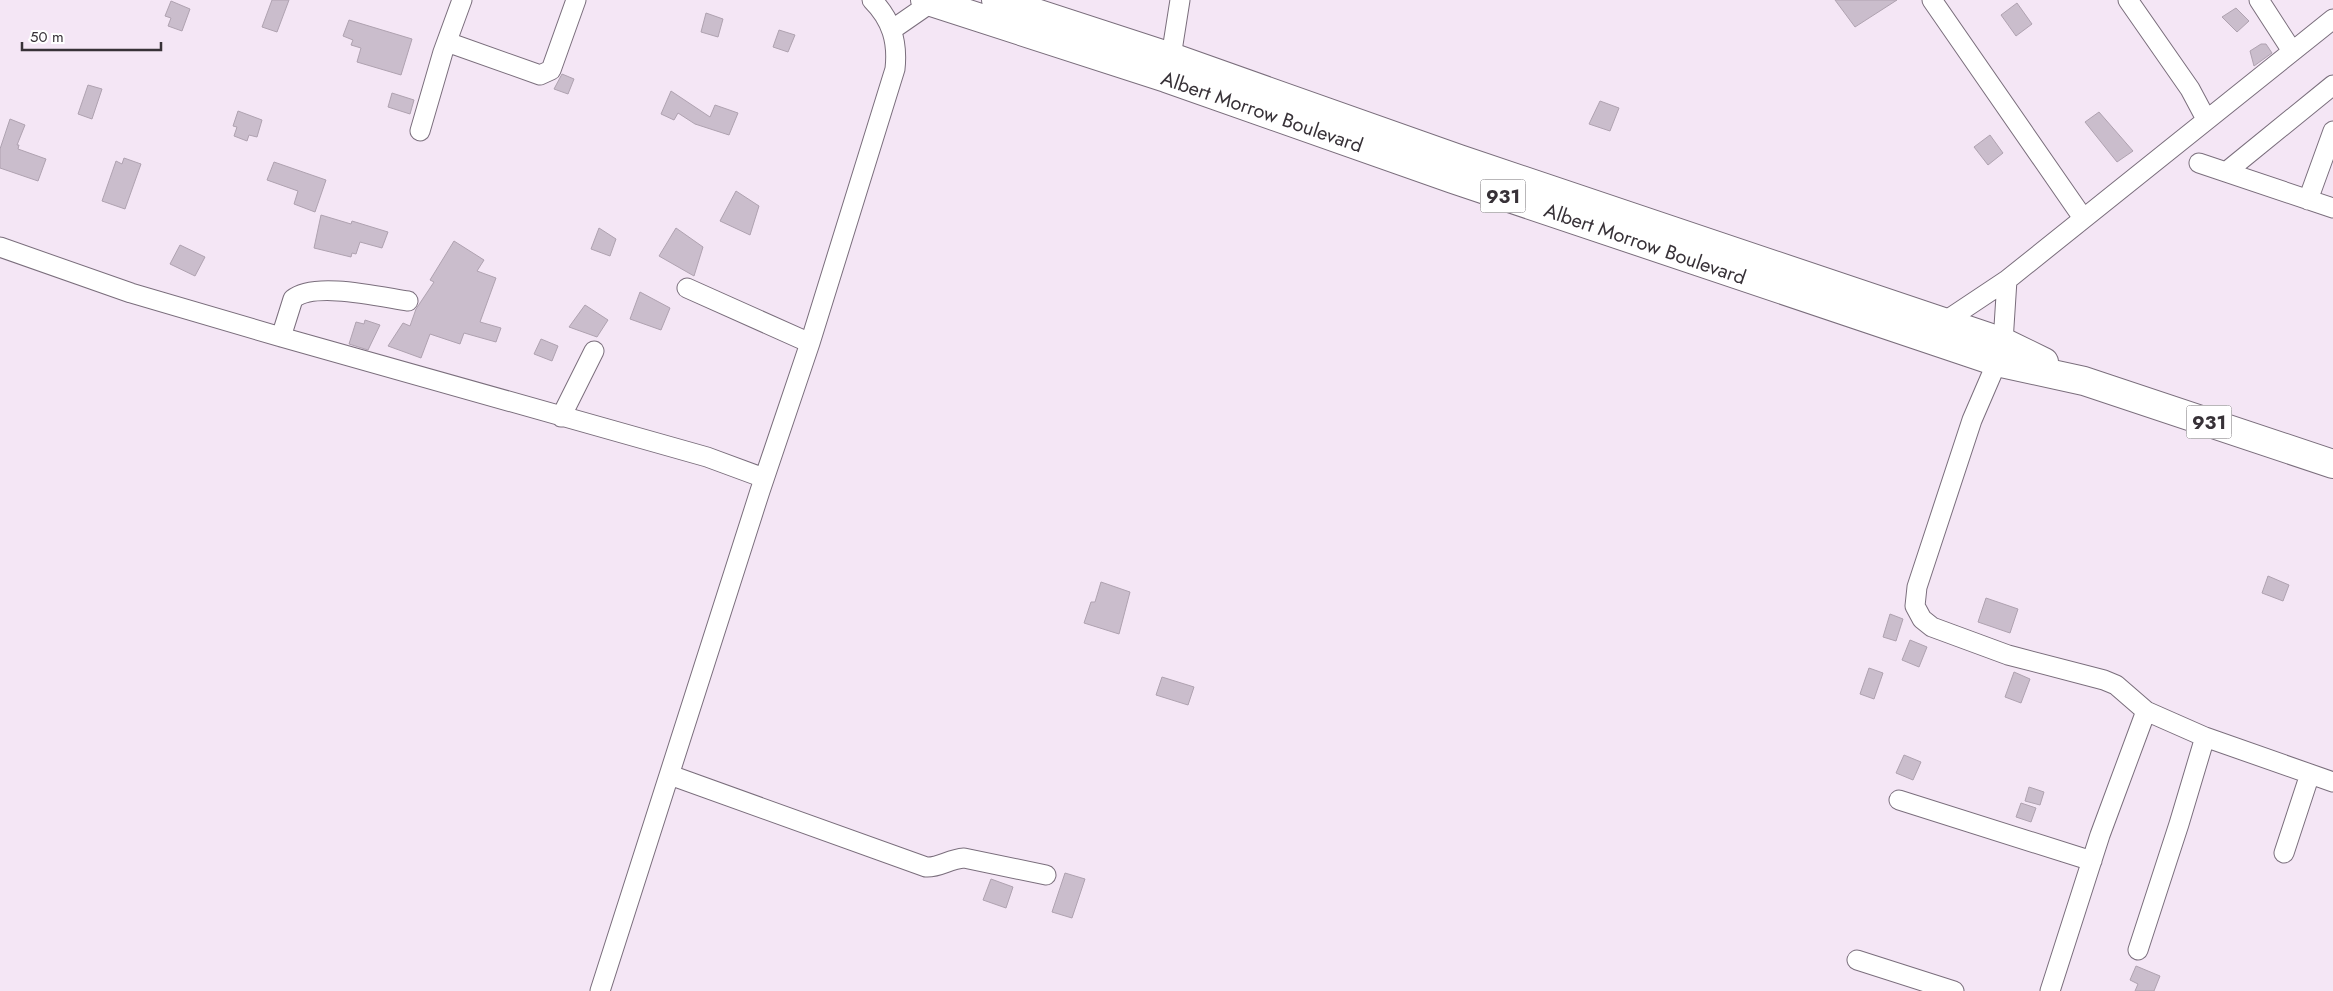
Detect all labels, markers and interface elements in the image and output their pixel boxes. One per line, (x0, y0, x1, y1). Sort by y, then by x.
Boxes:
scale bar (22, 20, 161, 52)
text: 50 m (30, 26, 64, 48)
street label: Albert Morrow Boulevard (1157, 64, 1367, 160)
road number: 931 (1480, 180, 1526, 212)
street label: Albert Morrow Boulevard (1540, 196, 1750, 292)
road number: 931 (2186, 406, 2232, 438)

